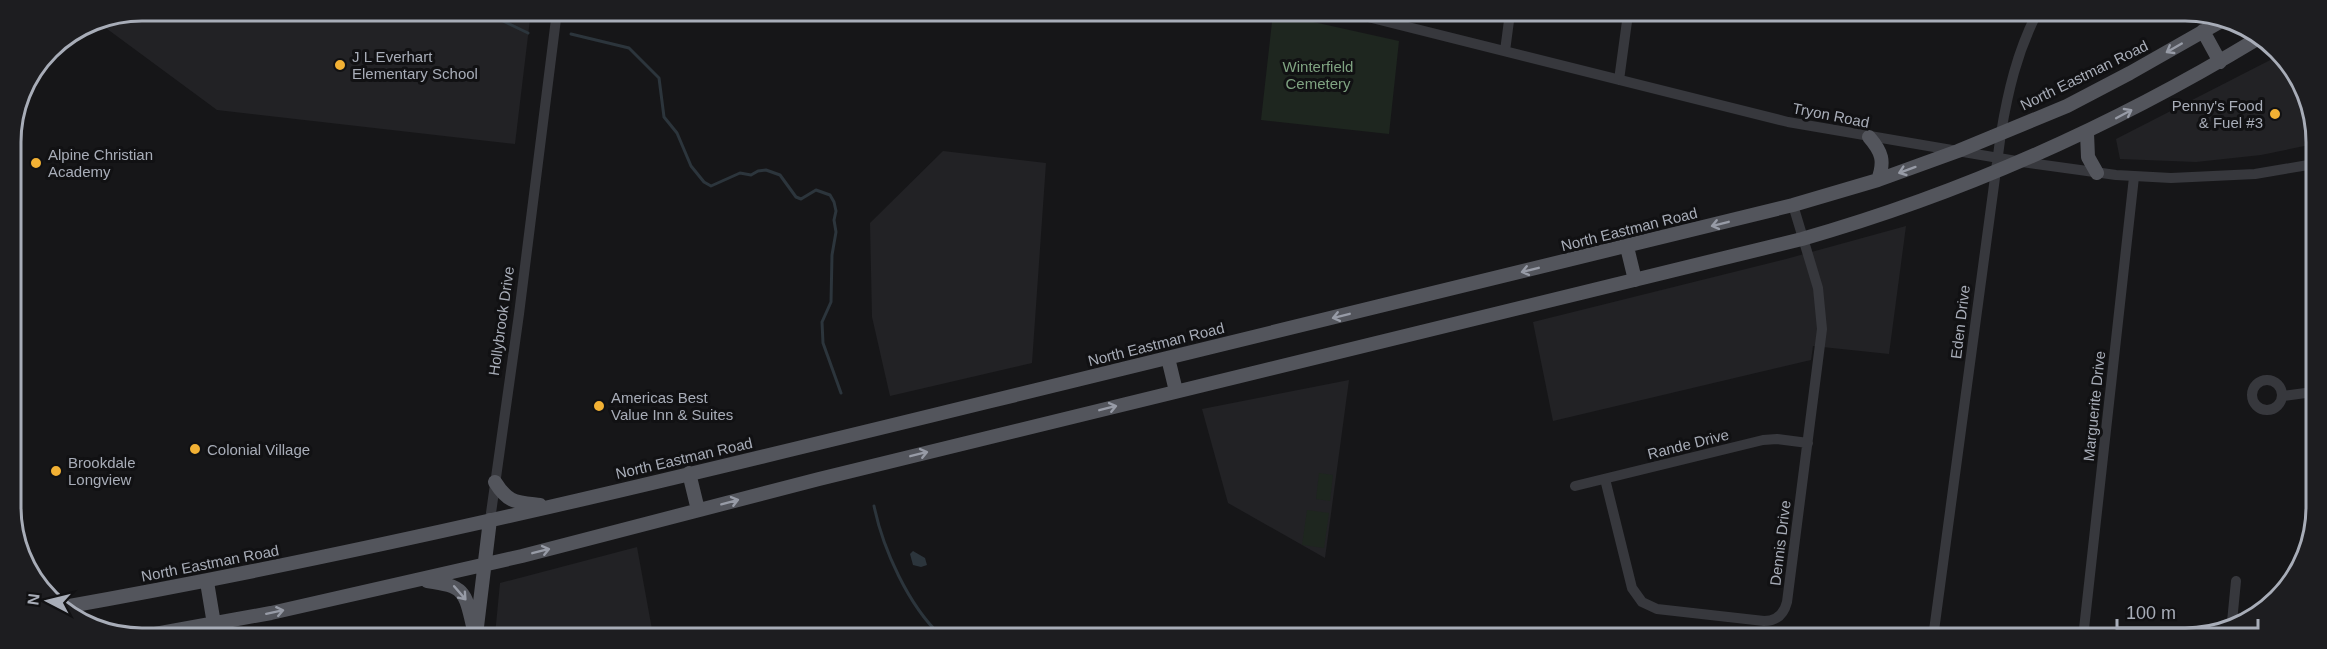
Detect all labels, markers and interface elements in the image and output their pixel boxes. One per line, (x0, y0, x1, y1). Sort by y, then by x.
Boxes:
street label: North Eastman Road (2017, 37, 2151, 113)
one-way arrow (2166, 43, 2184, 54)
place label: J L Everhart Elementary School (352, 48, 478, 82)
marker: J L Everhart Elementary School (333, 58, 347, 72)
park label: Winterfield Cemetery (1283, 58, 1353, 92)
place label: Penny's Food & Fuel #3 (2172, 97, 2263, 131)
street label: Tryon Road (1791, 99, 1871, 131)
marker: Penny's Food & Fuel #3 (2268, 107, 2282, 121)
one-way arrow (2115, 108, 2132, 120)
place label: Alpine Christian Academy (48, 146, 153, 180)
marker: Alpine Christian Academy (29, 156, 43, 170)
one-way arrow (1898, 165, 1917, 176)
street label: North Eastman Road (1559, 204, 1699, 254)
one-way arrow (1711, 218, 1730, 230)
street label: Hollybrook Drive (485, 265, 517, 377)
one-way arrow (1521, 265, 1540, 277)
street label: Eden Drive (1947, 284, 1973, 360)
one-way arrow (1332, 311, 1351, 323)
street label: North Eastman Road (1086, 319, 1226, 369)
street label: Marguerite Drive (2080, 350, 2108, 462)
place label: Americas Best Value Inn & Suites (611, 389, 733, 423)
marker: Americas Best Value Inn & Suites (592, 399, 606, 413)
one-way arrow (1098, 401, 1117, 413)
street label: Rande Drive (1645, 426, 1731, 462)
street label: North Eastman Road (614, 434, 754, 482)
place label: Colonial Village (207, 441, 310, 458)
marker: Colonial Village (188, 442, 202, 456)
one-way arrow (909, 448, 928, 460)
place label: Brookdale Longview (68, 454, 136, 488)
marker: Brookdale Longview (49, 464, 63, 478)
one-way arrow (720, 495, 739, 507)
street label: Dennis Drive (1766, 499, 1794, 587)
street label: North Eastman Road (140, 541, 280, 585)
one-way arrow (531, 545, 550, 557)
north arrow (18, 571, 78, 631)
one-way arrow (453, 585, 467, 600)
text: N (24, 592, 43, 606)
scale bar (2117, 592, 2258, 630)
text: 100 m (2126, 603, 2176, 623)
one-way arrow (265, 606, 284, 617)

